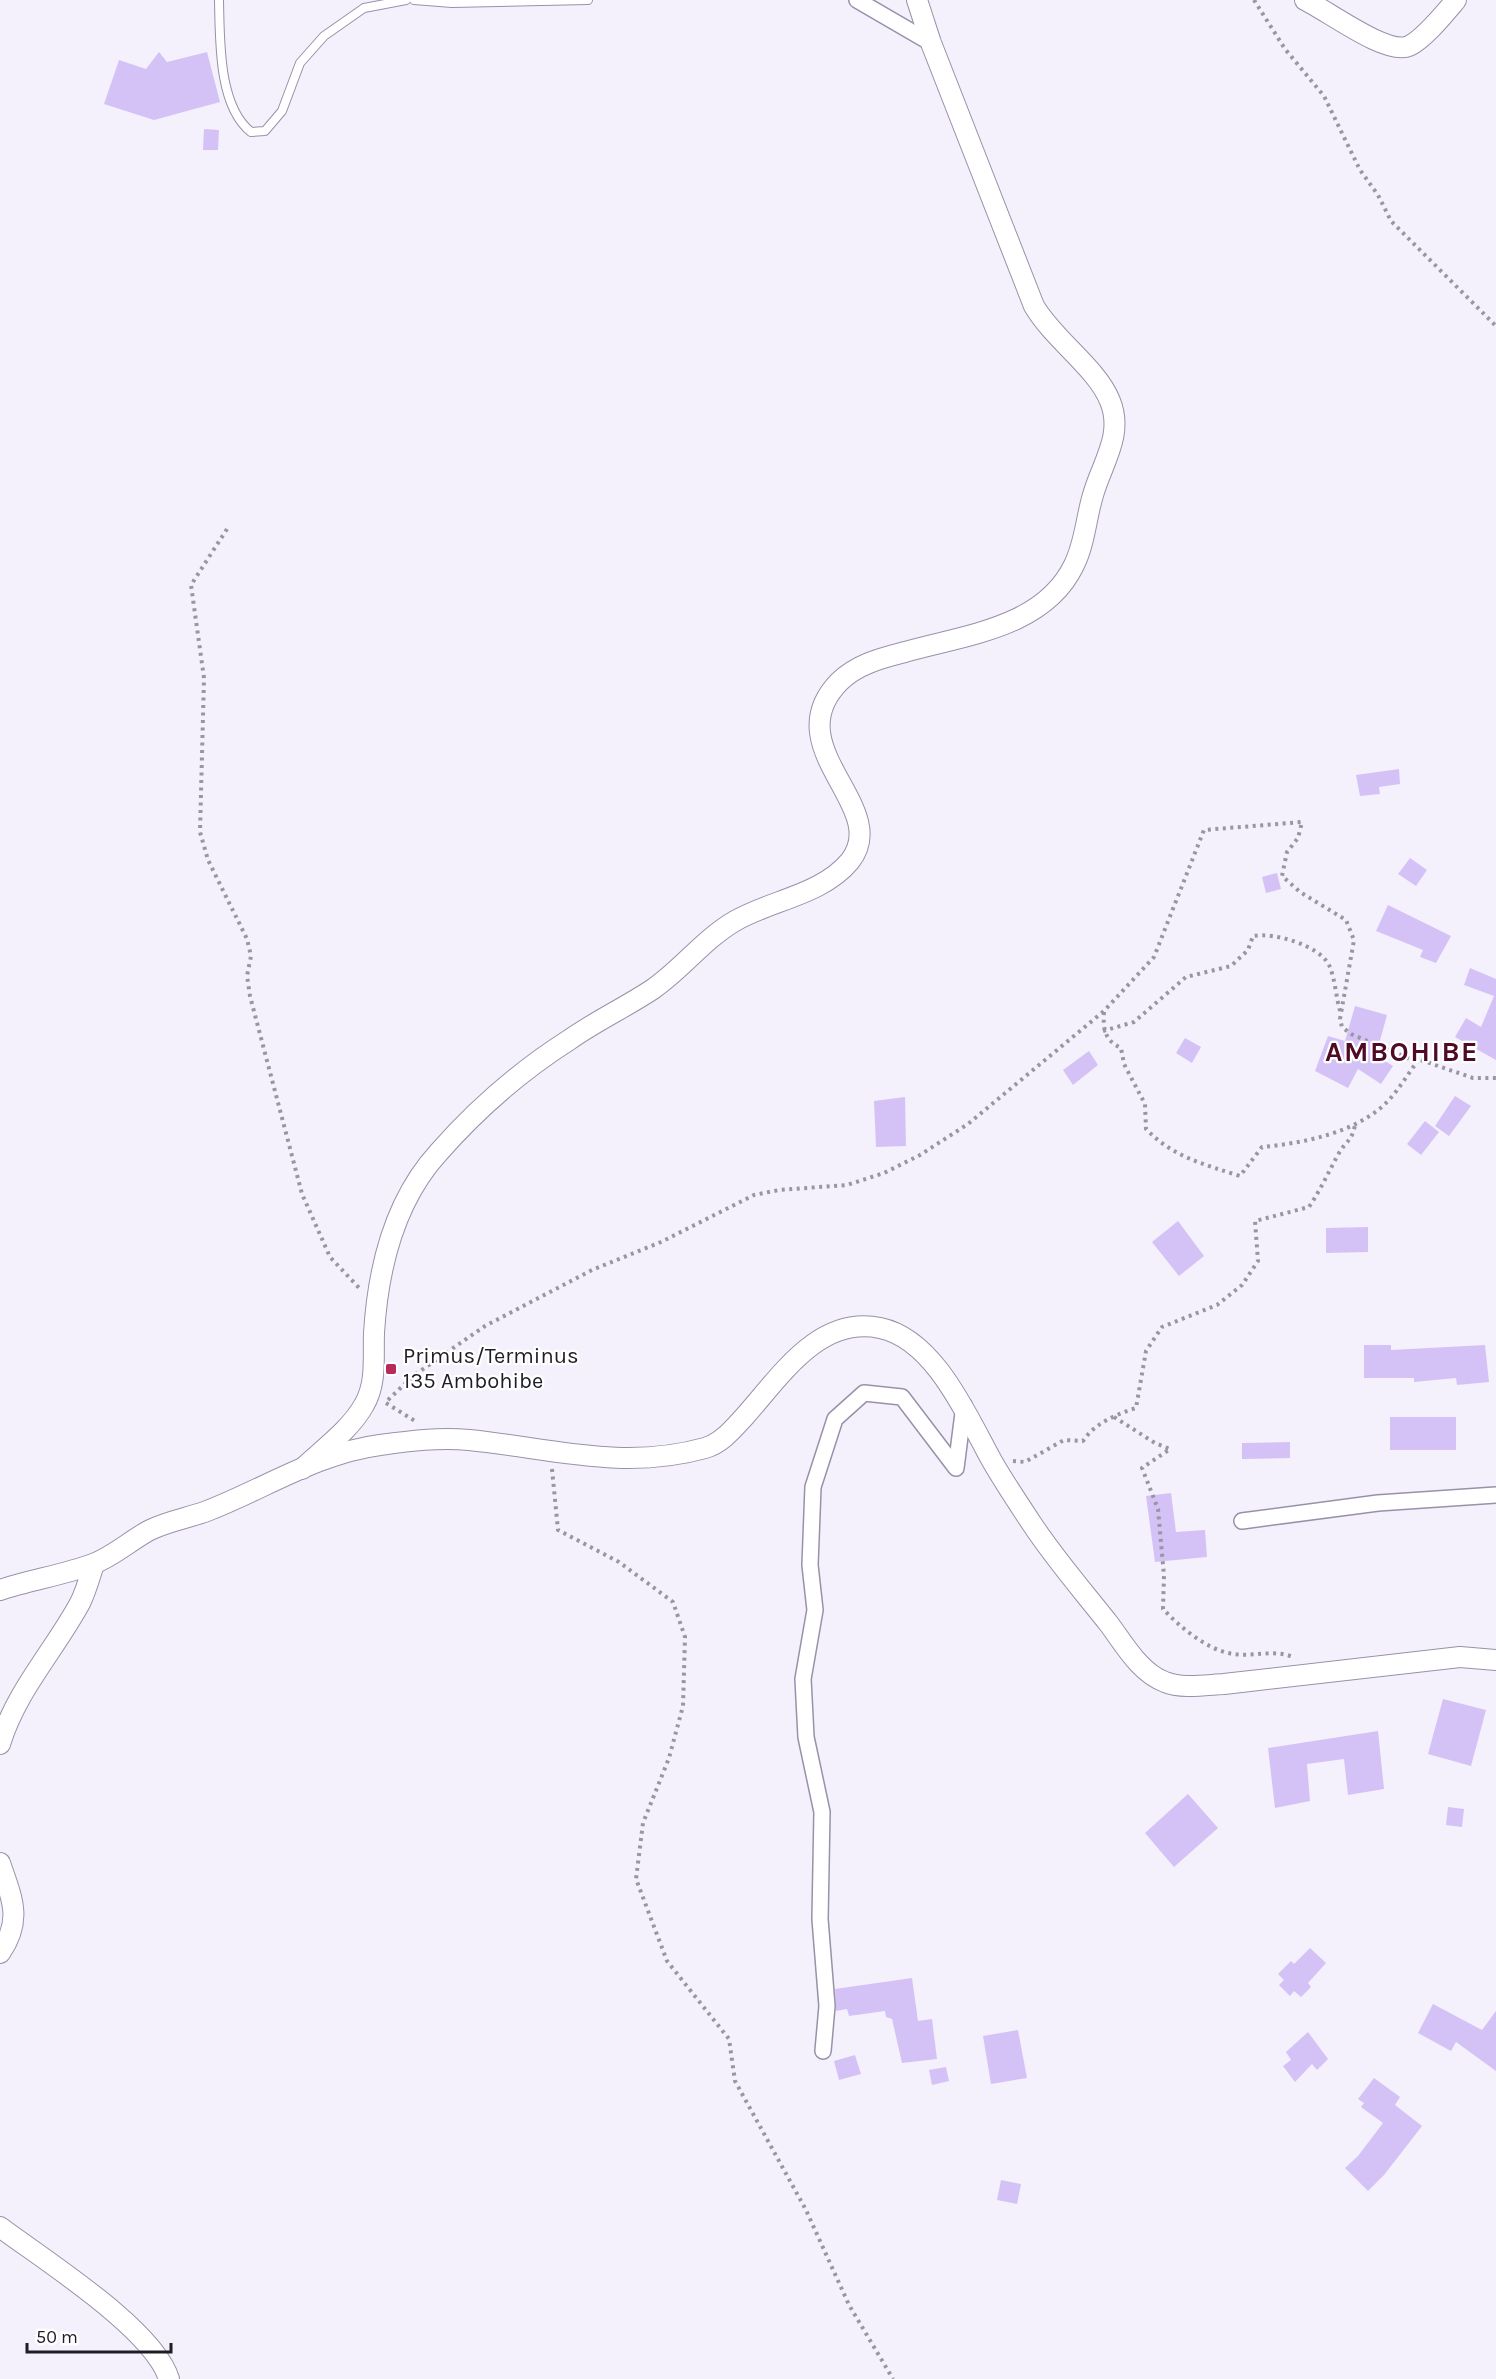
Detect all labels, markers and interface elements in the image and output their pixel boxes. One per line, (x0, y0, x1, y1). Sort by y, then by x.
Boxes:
district label: AMBOHIBE (1325, 1035, 1479, 1068)
place label: Primus/Terminus 135 Ambohibe (403, 1343, 579, 1394)
marker: Primus/Terminus 135 Ambohibe (384, 1362, 398, 1376)
scale bar (27, 2316, 171, 2354)
text: 50 m (36, 2326, 78, 2348)

